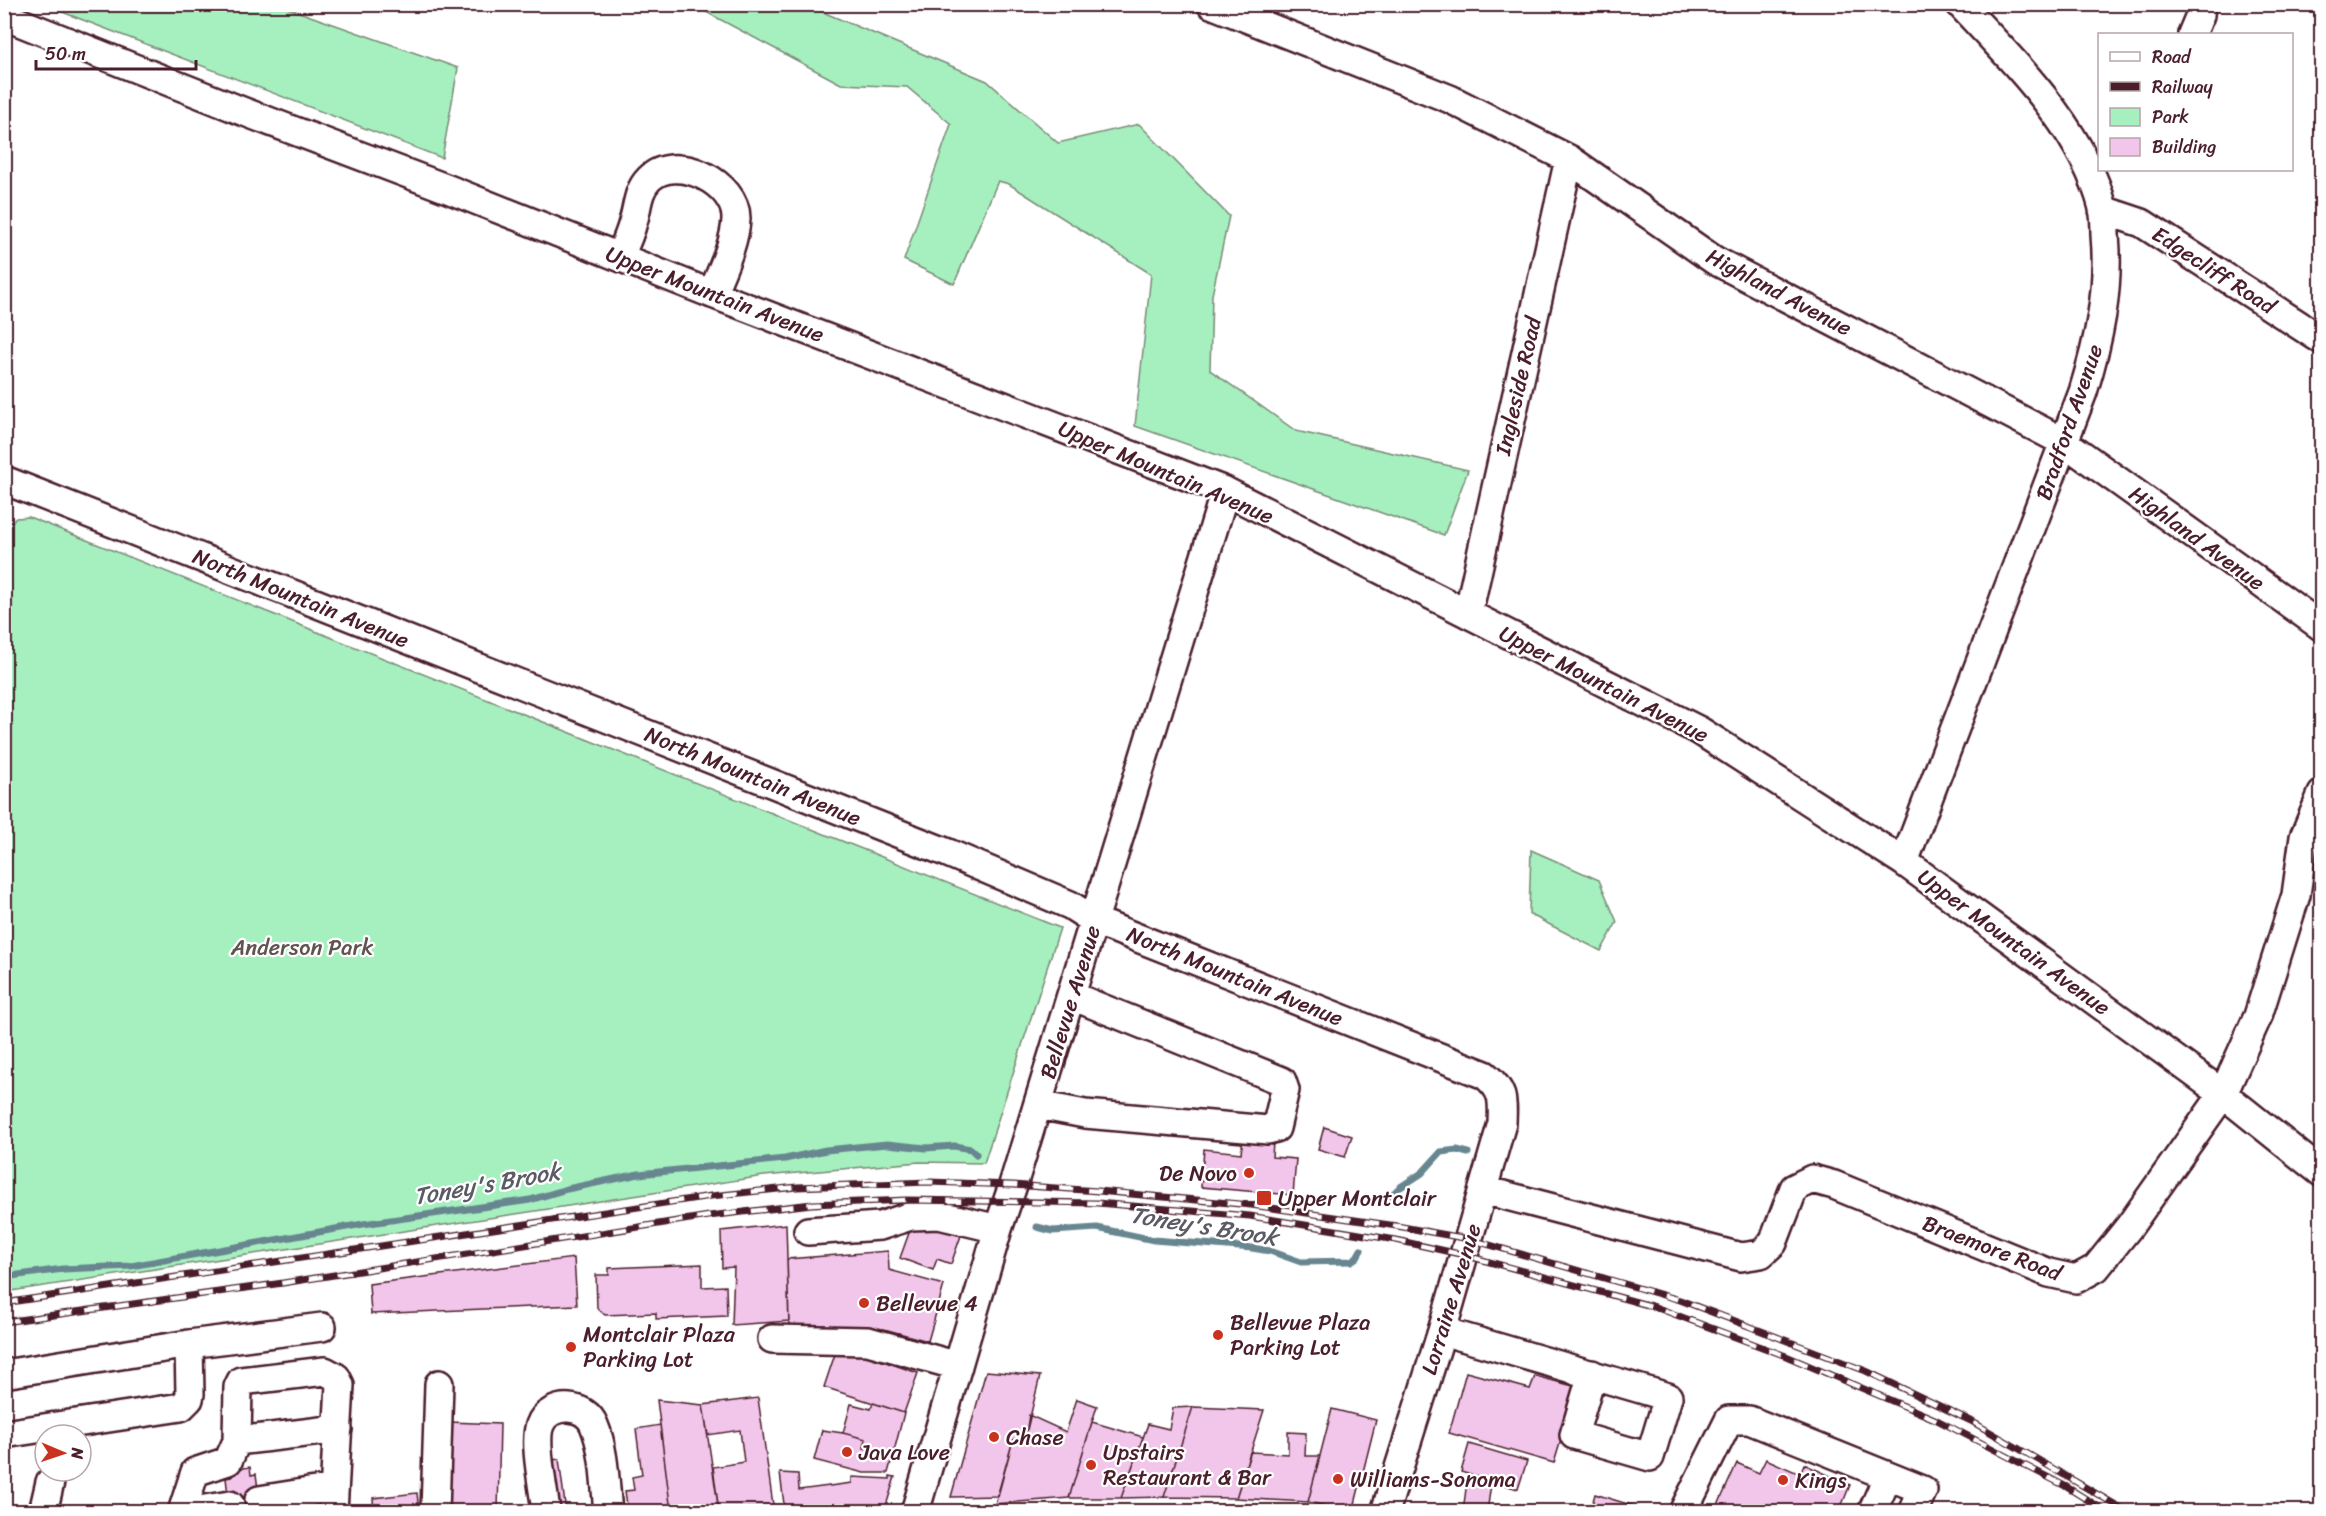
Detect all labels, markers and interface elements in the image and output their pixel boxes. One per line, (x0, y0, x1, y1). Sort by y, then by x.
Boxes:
scale bar (36, 33, 196, 71)
legend (2098, 33, 2293, 171)
text: 50 m (45, 38, 86, 70)
text: Road (2152, 41, 2192, 73)
text: Railway (2152, 71, 2214, 103)
text: Park (2152, 101, 2189, 133)
text: Building (2152, 131, 2216, 163)
street label: Edgecliff Road (2144, 215, 2285, 326)
street label: Upper Mountain Avenue (600, 234, 830, 354)
street label: Highland Avenue (1699, 237, 1859, 347)
street label: Ingleside Road (1483, 312, 1553, 460)
street label: Bradford Avenue (2024, 339, 2114, 505)
street label: Upper Mountain Avenue (1052, 409, 1280, 535)
street label: Highland Avenue (2120, 475, 2274, 601)
street label: North Mountain Avenue (187, 537, 415, 659)
street label: Upper Mountain Avenue (1492, 614, 1716, 754)
street label: North Mountain Avenue (639, 715, 867, 837)
street label: Upper Mountain Avenue (1909, 858, 2119, 1026)
street label: North Mountain Avenue (1121, 915, 1349, 1037)
street label: Bellevue Avenue (1028, 920, 1112, 1084)
park label: Anderson Park (230, 928, 373, 967)
water label: Toney's Brook (410, 1150, 567, 1218)
place label: De Novo (1159, 1154, 1237, 1193)
marker: De Novo (1242, 1166, 1256, 1180)
place label: Upper Montclair (1278, 1179, 1438, 1218)
marker: Upper Montclair (1255, 1189, 1273, 1207)
water label: Toney's Brook (1127, 1194, 1284, 1259)
street label: Braemore Road (1917, 1204, 2069, 1293)
street label: Lorraine Avenue (1409, 1219, 1493, 1379)
place label: Bellevue 4 (876, 1284, 978, 1323)
marker: Bellevue 4 (857, 1296, 871, 1310)
place label: Bellevue Plaza Parking Lot (1230, 1303, 1370, 1367)
place label: Montclair Plaza Parking Lot (583, 1315, 736, 1379)
marker: Bellevue Plaza Parking Lot (1211, 1328, 1225, 1342)
marker: Montclair Plaza Parking Lot (564, 1340, 578, 1354)
place label: Chase (1006, 1418, 1064, 1457)
north arrow (33, 1423, 93, 1483)
marker: Chase (987, 1430, 1001, 1444)
place label: Java Love (858, 1433, 950, 1472)
place label: Upstairs Restaurant & Bar (1103, 1433, 1272, 1497)
marker: Java Love (840, 1445, 854, 1459)
text: N (63, 1446, 92, 1460)
marker: Upstairs Restaurant & Bar (1084, 1458, 1098, 1472)
place label: Williams-Sonoma (1350, 1460, 1516, 1499)
place label: Kings (1795, 1461, 1846, 1500)
marker: Williams-Sonoma (1331, 1472, 1345, 1486)
marker: Kings (1776, 1473, 1790, 1487)

